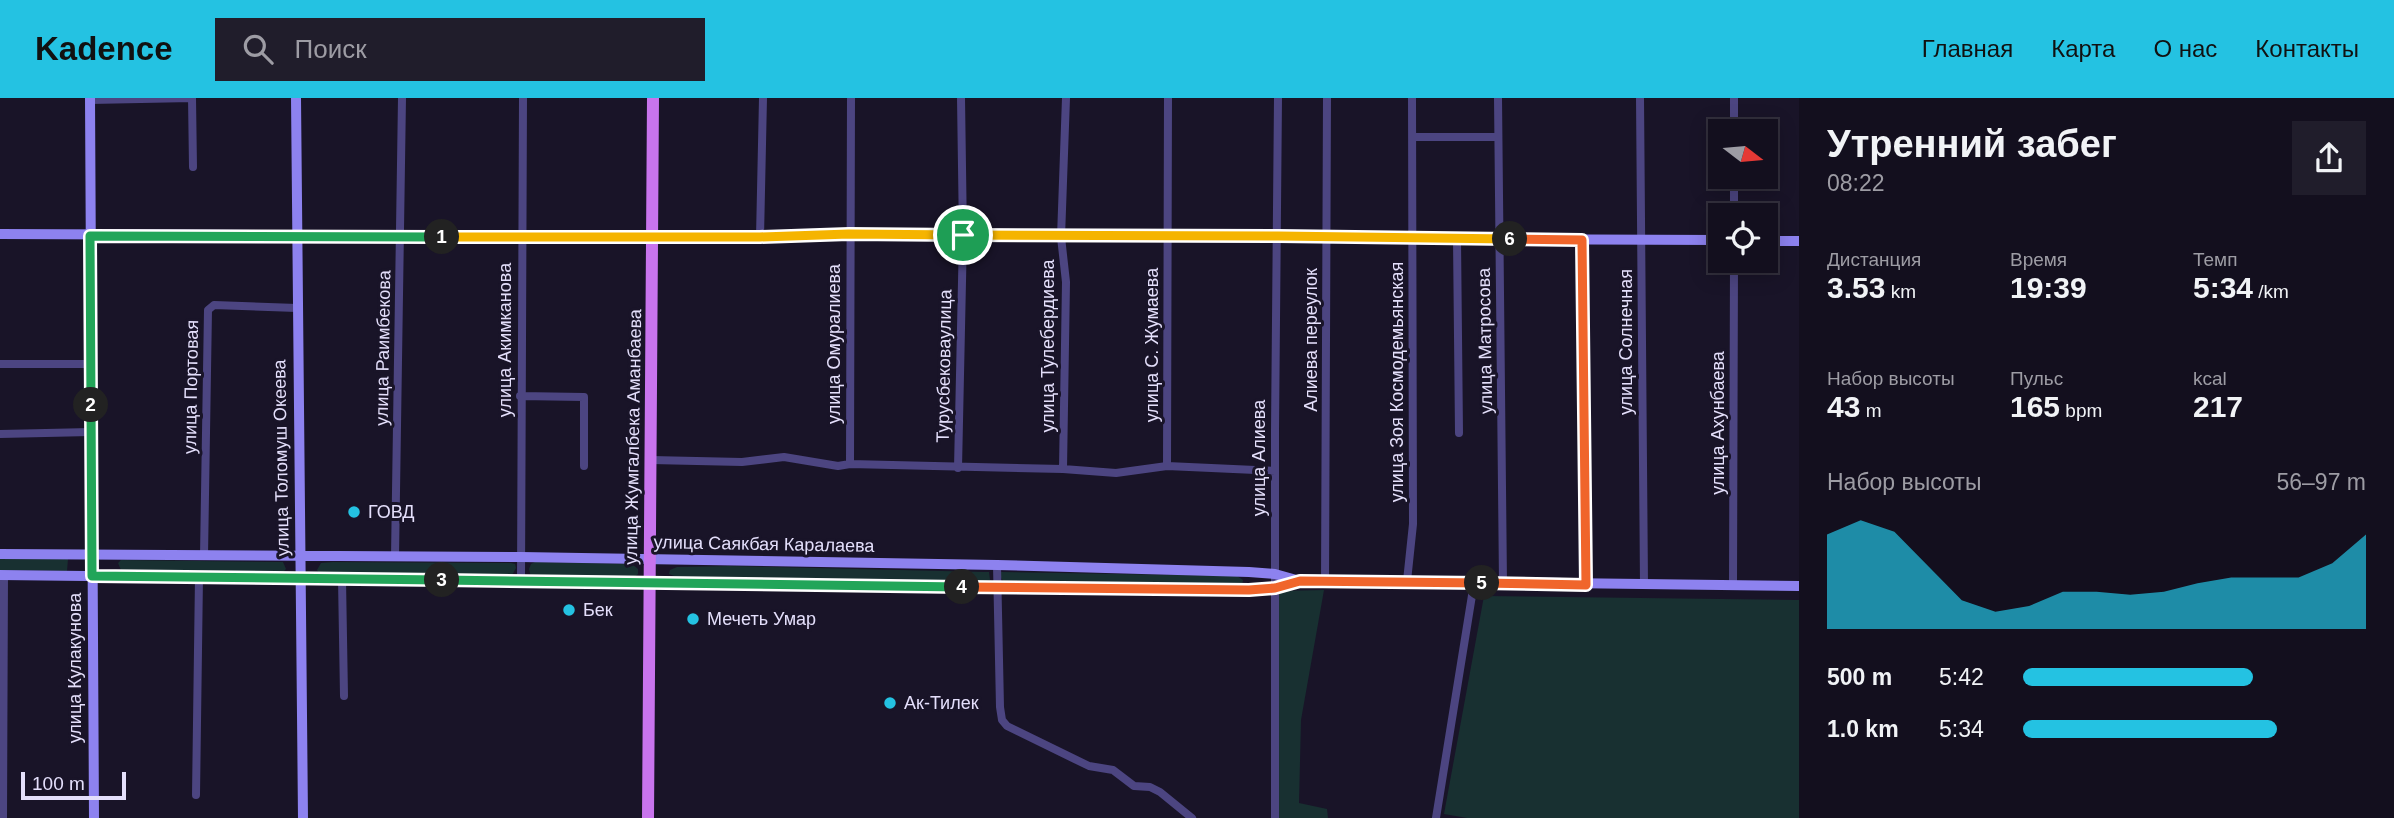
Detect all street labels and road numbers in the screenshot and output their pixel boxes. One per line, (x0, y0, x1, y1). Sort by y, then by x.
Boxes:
street label: улица Тулебердиева (1038, 258, 1058, 433)
street label: улица Акимканова (495, 262, 515, 417)
street label: улица Зоя Космодемьянская (1387, 262, 1407, 502)
street label: улица Омуралиева (824, 263, 844, 424)
street label: улица С. Жумаева (1142, 267, 1162, 422)
street label: улица Матросова (1474, 267, 1496, 414)
street label: Алиева переулок (1301, 268, 1321, 412)
street label: улица Раимбекова (372, 269, 394, 426)
street label: улица Солнечная (1616, 269, 1636, 415)
street label: Турусбековаулица (933, 288, 955, 443)
street label: улица Жумгалбека Аманбаева (621, 308, 645, 565)
street label: улица Портовая (180, 320, 202, 454)
street label: улица Ахунбаева (1708, 350, 1728, 495)
street label: улица Толомуш Океева (269, 358, 293, 557)
street label: улица Алиева (1249, 399, 1269, 516)
street label: улица Саякбая Каралаева (653, 532, 876, 556)
street label: улица Кулакунова (65, 592, 85, 743)

